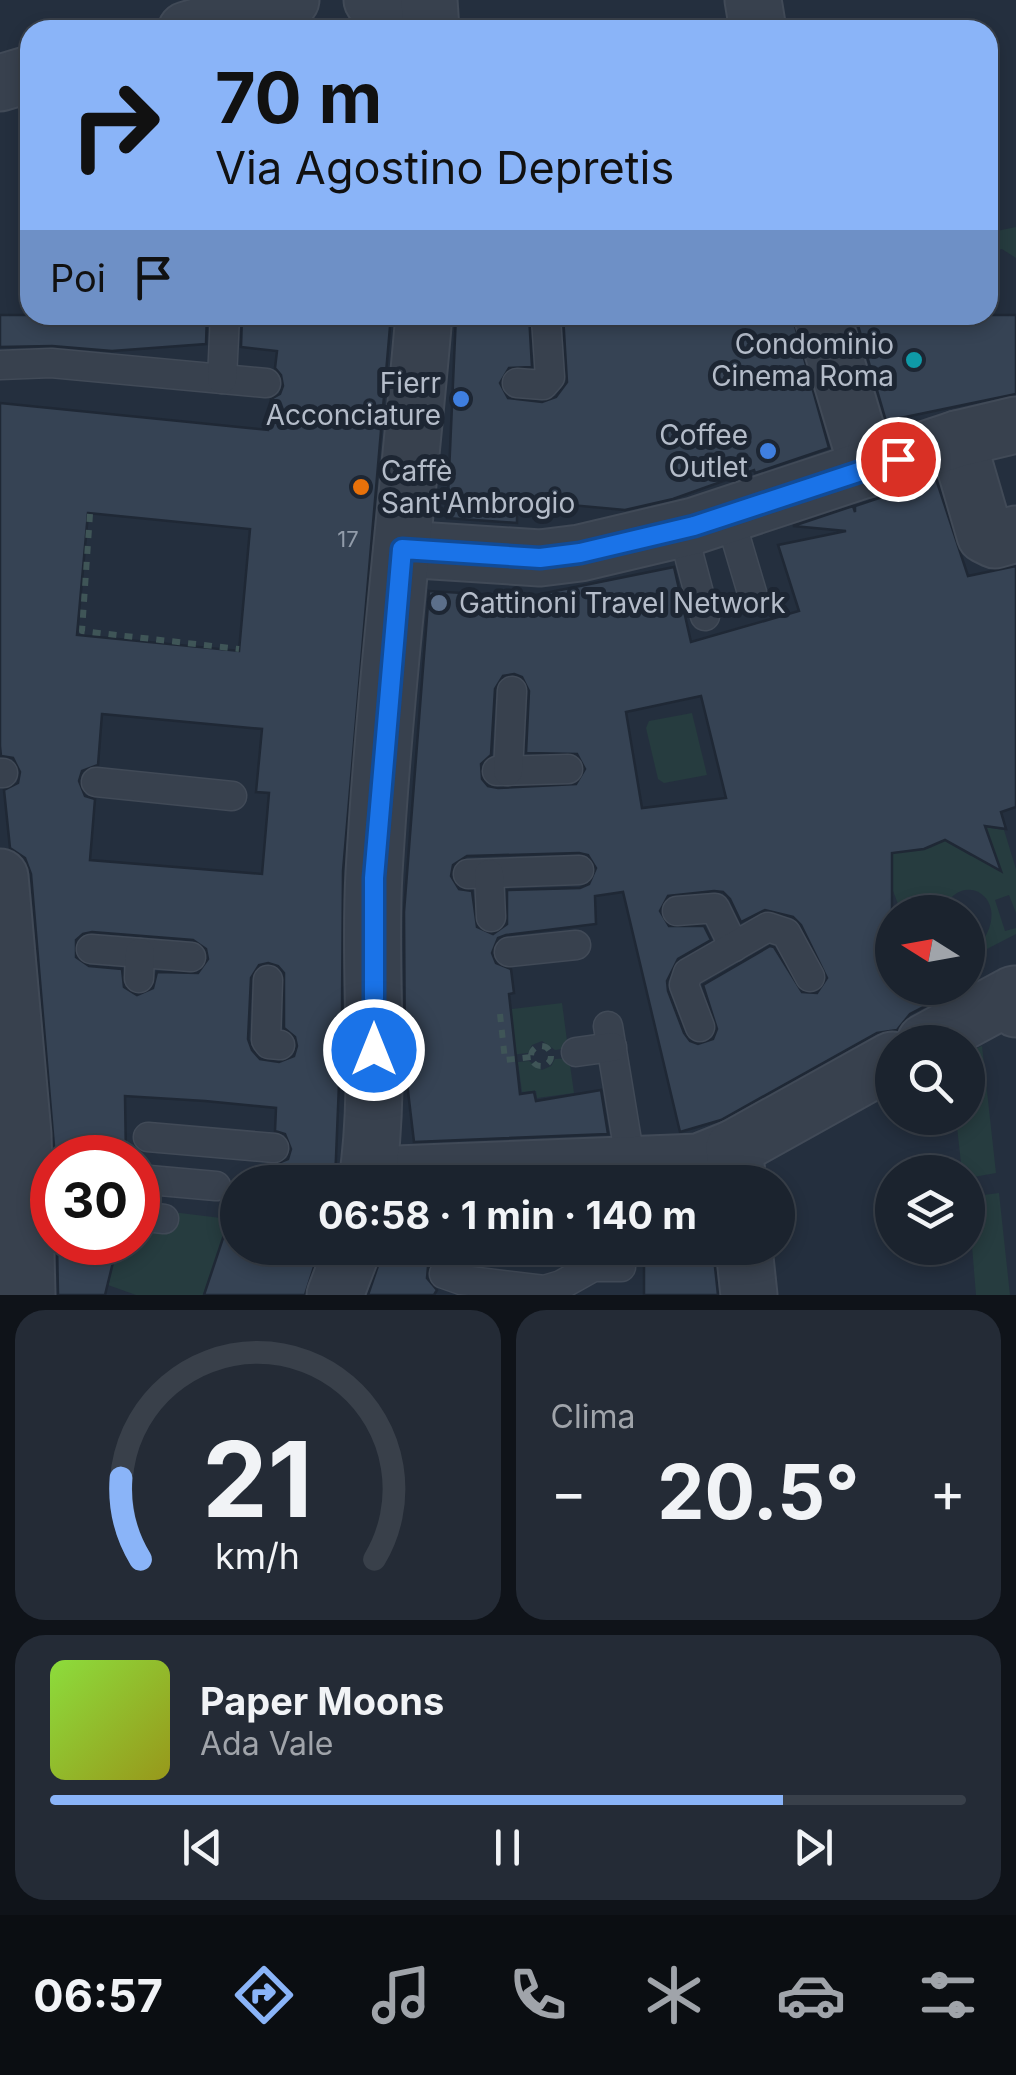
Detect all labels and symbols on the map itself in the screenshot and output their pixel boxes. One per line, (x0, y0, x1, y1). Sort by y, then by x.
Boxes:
place label: Condominio Cinema Roma (711, 327, 894, 393)
marker: Condominio Cinema Roma (903, 349, 925, 371)
place label: Fierr Acconciature (266, 366, 441, 432)
marker: Fierr Acconciature (450, 388, 472, 410)
pin (856, 417, 941, 502)
place label: Coffee Outlet (659, 418, 748, 484)
marker: Coffee Outlet (757, 440, 779, 462)
place label: Caffè Sant'Ambrogio (381, 454, 575, 520)
marker: Caffè Sant'Ambrogio (350, 476, 372, 498)
house number: 17 (337, 526, 359, 552)
place label: Gattinoni Travel Network (459, 586, 786, 620)
marker: Gattinoni Travel Network (428, 592, 450, 614)
north arrow (875, 895, 985, 1005)
position arrow (322, 998, 426, 1102)
speed limit sign: 30 (30, 1135, 160, 1265)

